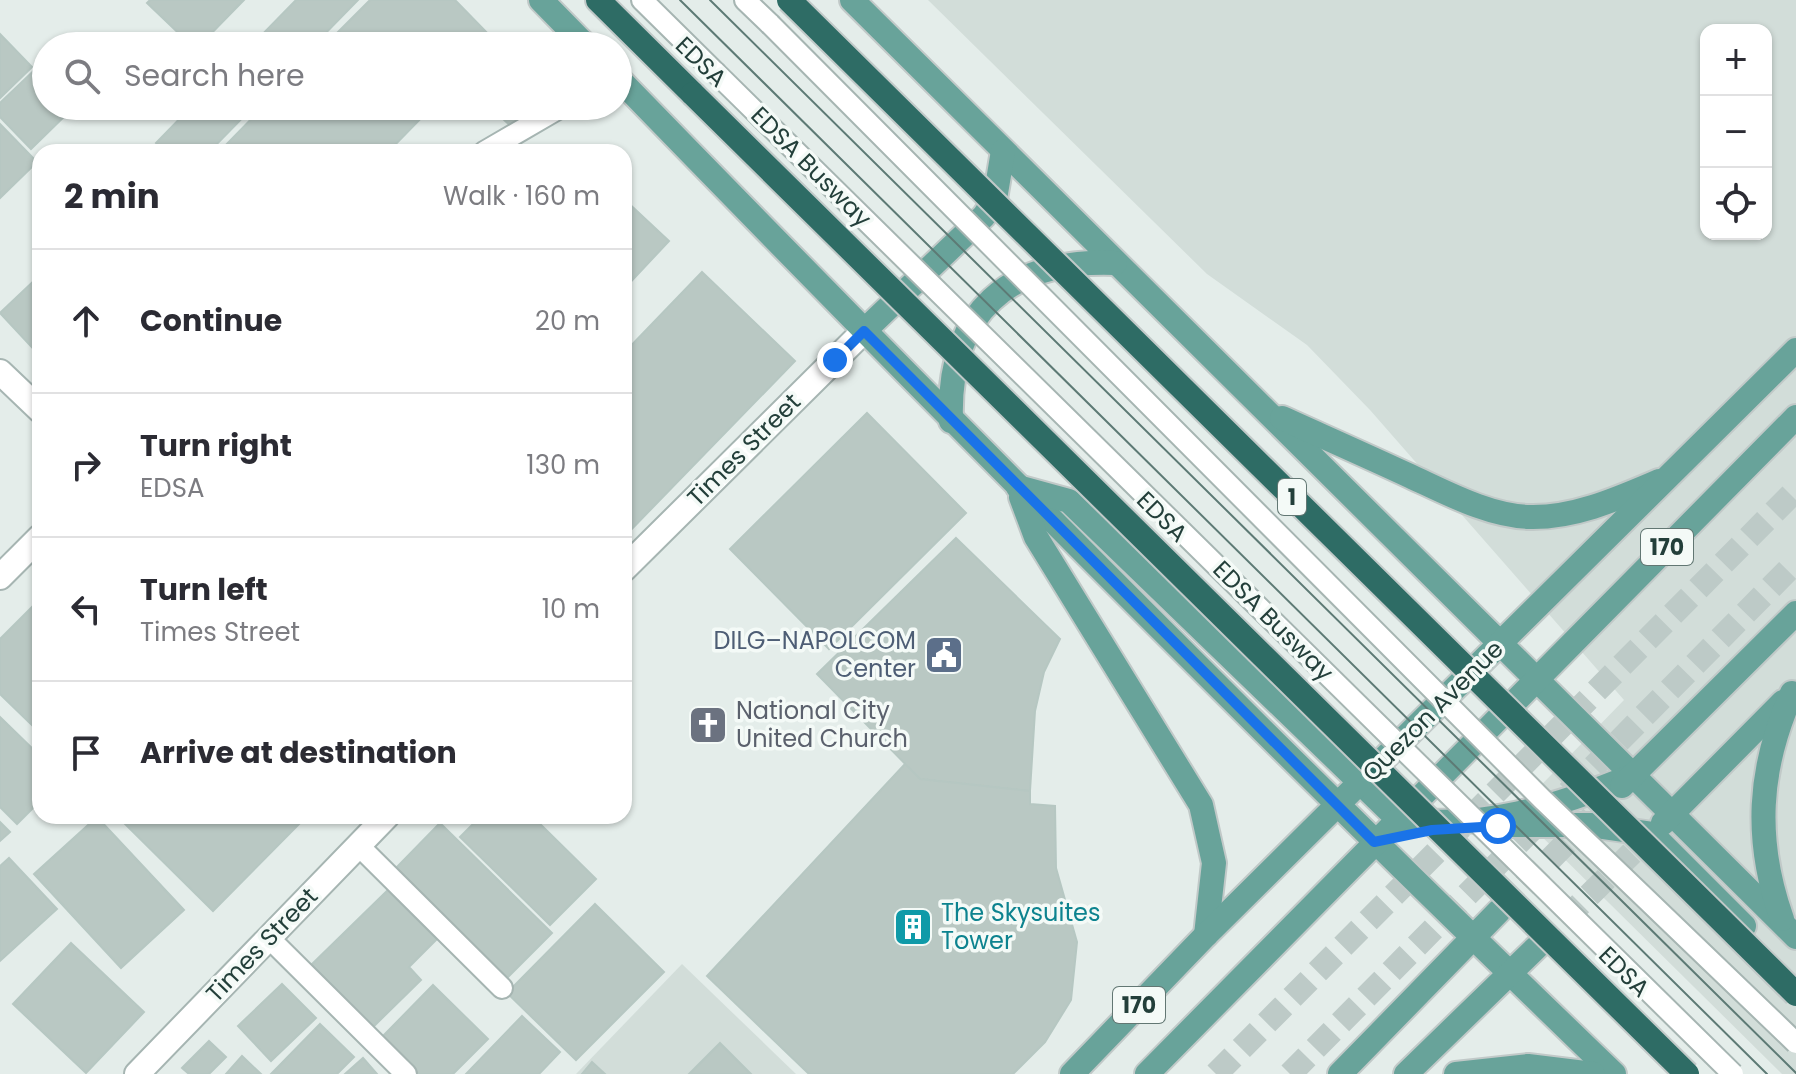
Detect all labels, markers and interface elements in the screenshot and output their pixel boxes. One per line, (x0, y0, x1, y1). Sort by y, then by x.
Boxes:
map controls (1700, 24, 1772, 240)
button: + (1700, 24, 1772, 96)
street label: EDSA (668, 29, 734, 94)
search box (32, 32, 632, 120)
icon: search (60, 54, 104, 98)
text: Search here (124, 54, 305, 97)
button: − (1700, 96, 1772, 168)
street label: EDSA Busway (744, 99, 879, 235)
button: locate (1700, 168, 1772, 240)
text: 2 min (64, 172, 160, 220)
text: Walk · 160 m (443, 178, 600, 214)
icon: ahead (64, 299, 108, 343)
text: Continue (140, 299, 282, 342)
text: 20 m (535, 303, 600, 339)
route end (817, 342, 853, 378)
street label: Times Street (680, 386, 808, 514)
text: Turn right (140, 424, 292, 467)
icon: right (64, 443, 108, 487)
text: 130 m (526, 447, 600, 483)
text: EDSA (140, 470, 205, 506)
road number: 1 (1278, 479, 1306, 515)
street label: EDSA (1130, 484, 1195, 549)
road number: 170 (1641, 529, 1693, 565)
street label: EDSA Busway (1206, 553, 1341, 689)
text: Turn left (140, 568, 268, 611)
icon: left (64, 587, 108, 631)
text: 10 m (542, 591, 600, 627)
text: Times Street (140, 614, 300, 650)
place label: DILG–NAPOLCOM Center (714, 624, 916, 685)
street label: Quezon Avenue (1355, 633, 1511, 789)
public building icon: DILG–NAPOLCOM Center (923, 634, 965, 676)
place label: National City United Church (736, 694, 908, 755)
church icon: National City United Church (687, 704, 729, 746)
icon: arrive (64, 731, 108, 775)
text: Arrive at destination (140, 731, 457, 774)
route start (1480, 808, 1516, 844)
street label: Times Street (198, 880, 325, 1009)
place label: The Skysuites Tower (941, 896, 1101, 957)
building icon: The Skysuites Tower (892, 906, 934, 948)
street label: EDSA (1592, 939, 1657, 1004)
road number: 170 (1113, 987, 1165, 1023)

